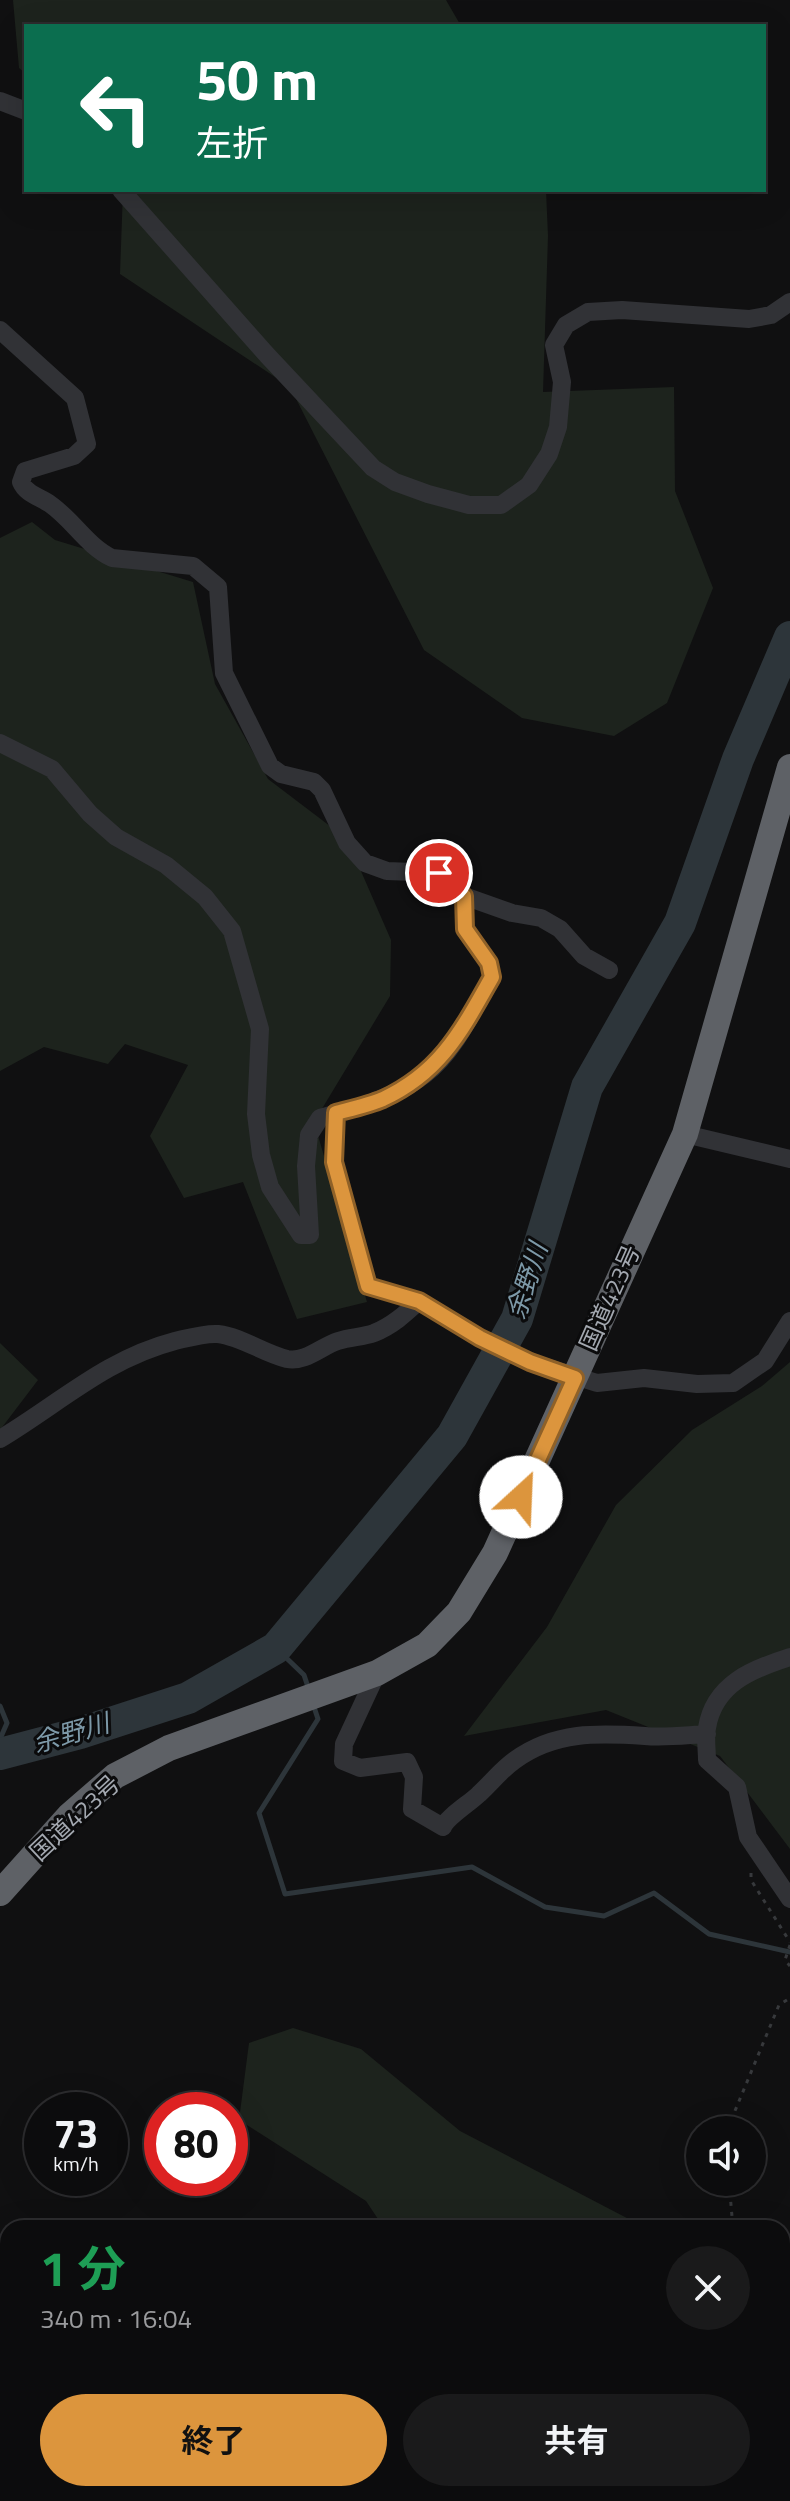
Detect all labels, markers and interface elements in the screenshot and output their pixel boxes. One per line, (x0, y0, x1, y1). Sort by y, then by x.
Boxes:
text: 50 m (196, 37, 318, 122)
icon: left (64, 56, 168, 160)
text: 左折 (196, 115, 268, 170)
pin (405, 839, 473, 907)
icon: arrive (417, 851, 461, 895)
water label: 余野川 (496, 1235, 558, 1324)
street label: 国道423号 (570, 1239, 648, 1356)
position arrow (479, 1455, 563, 1539)
water label: 余野川 (28, 1702, 117, 1762)
street label: 国道423号 (21, 1766, 128, 1869)
speed limit sign: 80 (144, 2092, 248, 2196)
text: 73 (54, 2103, 98, 2164)
map controls (686, 2116, 766, 2196)
button: sound (686, 2116, 766, 2196)
text: km/h (53, 2148, 99, 2179)
text: 1 分 (40, 2232, 125, 2305)
button: close (666, 2246, 750, 2330)
text: 340 m · 16:04 (40, 2299, 192, 2338)
button: 終了 (40, 2394, 387, 2486)
button: 共有 (403, 2394, 750, 2486)

